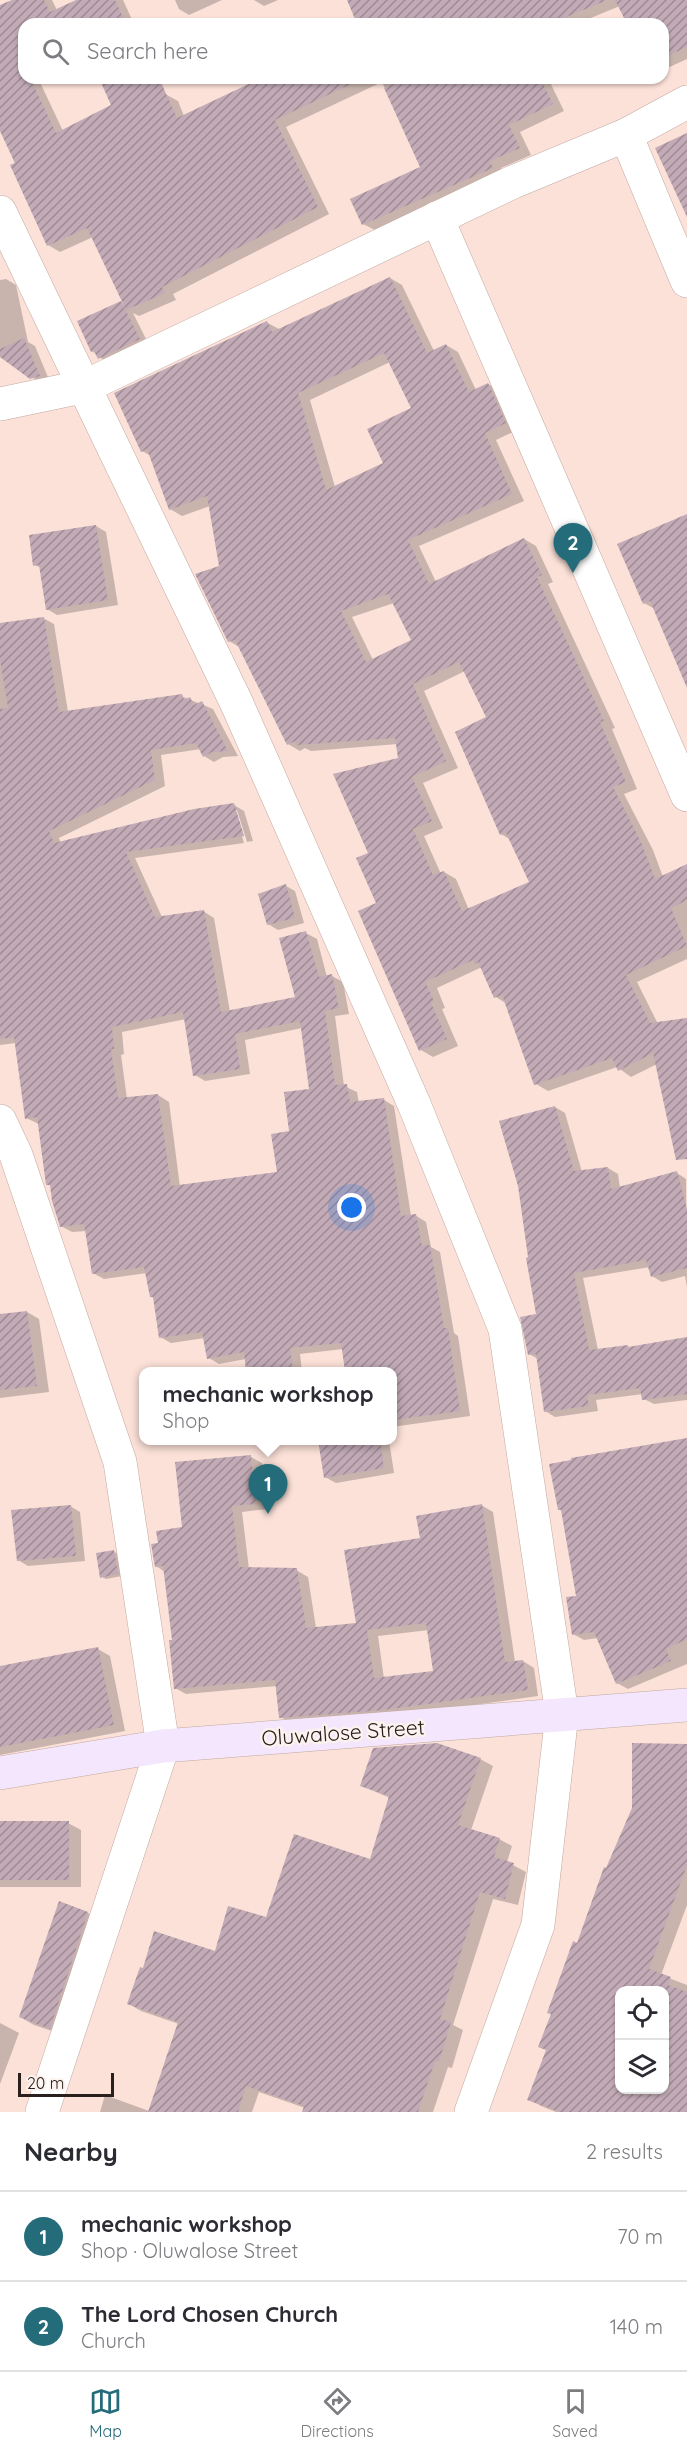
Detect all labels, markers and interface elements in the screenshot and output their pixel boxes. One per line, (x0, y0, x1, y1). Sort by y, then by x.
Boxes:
search box (18, 18, 669, 84)
icon: search (39, 35, 72, 68)
text: Search here (87, 37, 208, 65)
pin: 2 (554, 524, 592, 573)
your location (337, 1193, 366, 1222)
popup (139, 1367, 397, 1445)
text: mechanic workshop (163, 1380, 373, 1408)
text: Shop (163, 1408, 209, 1433)
pin: 1 (248, 1464, 288, 1514)
street label: Oluwalose Street (261, 1713, 425, 1751)
map controls (615, 1986, 669, 2094)
button: locate (615, 1986, 669, 2040)
button: layers (615, 2040, 669, 2094)
scale bar (18, 2070, 114, 2098)
text: 20 m (27, 2073, 64, 2093)
text: Nearby (24, 2135, 118, 2168)
text: 2 results (586, 2139, 663, 2164)
text: mechanic workshop (81, 2210, 292, 2238)
text: 1 (40, 2224, 47, 2249)
text: 70 m (617, 2224, 663, 2249)
text: Shop · Oluwalose Street (81, 2238, 298, 2263)
text: The Lord Chosen Church (81, 2300, 338, 2328)
text: 2 (38, 2314, 49, 2339)
text: 140 m (610, 2314, 663, 2339)
text: Church (81, 2328, 146, 2353)
tab: Map (89, 2385, 122, 2441)
tab: Directions (301, 2385, 374, 2441)
tab: Saved (552, 2385, 598, 2441)

